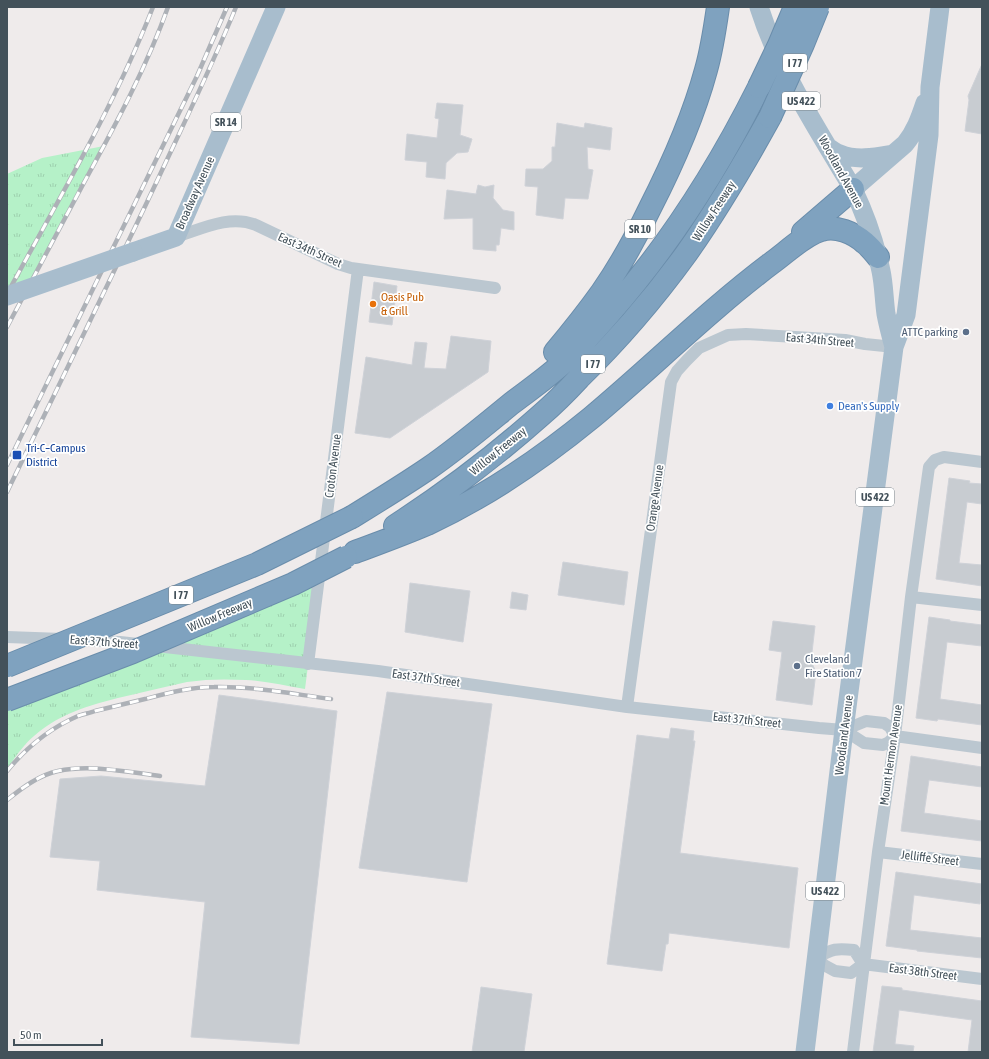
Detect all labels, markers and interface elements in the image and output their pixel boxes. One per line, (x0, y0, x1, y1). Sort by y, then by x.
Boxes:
road number: I 77 (783, 54, 807, 72)
road number: US 422 (782, 92, 820, 110)
road number: SR 14 (211, 113, 241, 131)
street label: Woodland Avenue (815, 133, 867, 211)
street label: Broadway Avenue (173, 154, 217, 232)
street label: Willow Freeway (689, 178, 739, 244)
road number: SR 10 (625, 220, 655, 238)
street label: East 34th Street (276, 230, 345, 271)
place label: Oasis Pub & Grill (381, 290, 424, 318)
marker: Oasis Pub & Grill (368, 299, 378, 309)
place label: ATTC parking (902, 325, 959, 339)
marker: ATTC parking (961, 327, 971, 337)
street label: East 34th Street (785, 330, 855, 350)
road number: I 77 (581, 355, 605, 373)
place label: Dean's Supply (838, 399, 899, 413)
marker: Dean's Supply (825, 401, 835, 411)
street label: Willow Freeway (467, 424, 529, 478)
street label: Croton Avenue (322, 433, 344, 499)
place label: Tri-C–Campus District (26, 441, 85, 469)
marker: Tri-C–Campus District (11, 449, 23, 461)
street label: Orange Avenue (643, 464, 667, 532)
road number: US 422 (856, 488, 894, 506)
road number: I 77 (169, 586, 193, 604)
street label: Willow Freeway (186, 595, 254, 635)
street label: East 37th Street (69, 633, 139, 651)
place label: Cleveland Fire Station 7 (805, 652, 863, 680)
marker: Cleveland Fire Station 7 (792, 661, 802, 671)
street label: East 37th Street (391, 666, 461, 690)
street label: Woodland Avenue (832, 694, 856, 776)
street label: Mount Hermon Avenue (877, 704, 905, 806)
street label: East 37th Street (712, 709, 782, 731)
street label: Jelliffe Street (900, 847, 960, 869)
road number: US 422 (806, 882, 844, 900)
street label: East 38th Street (888, 961, 958, 983)
scale bar (14, 1021, 102, 1047)
text: 50 m (20, 1028, 42, 1042)

